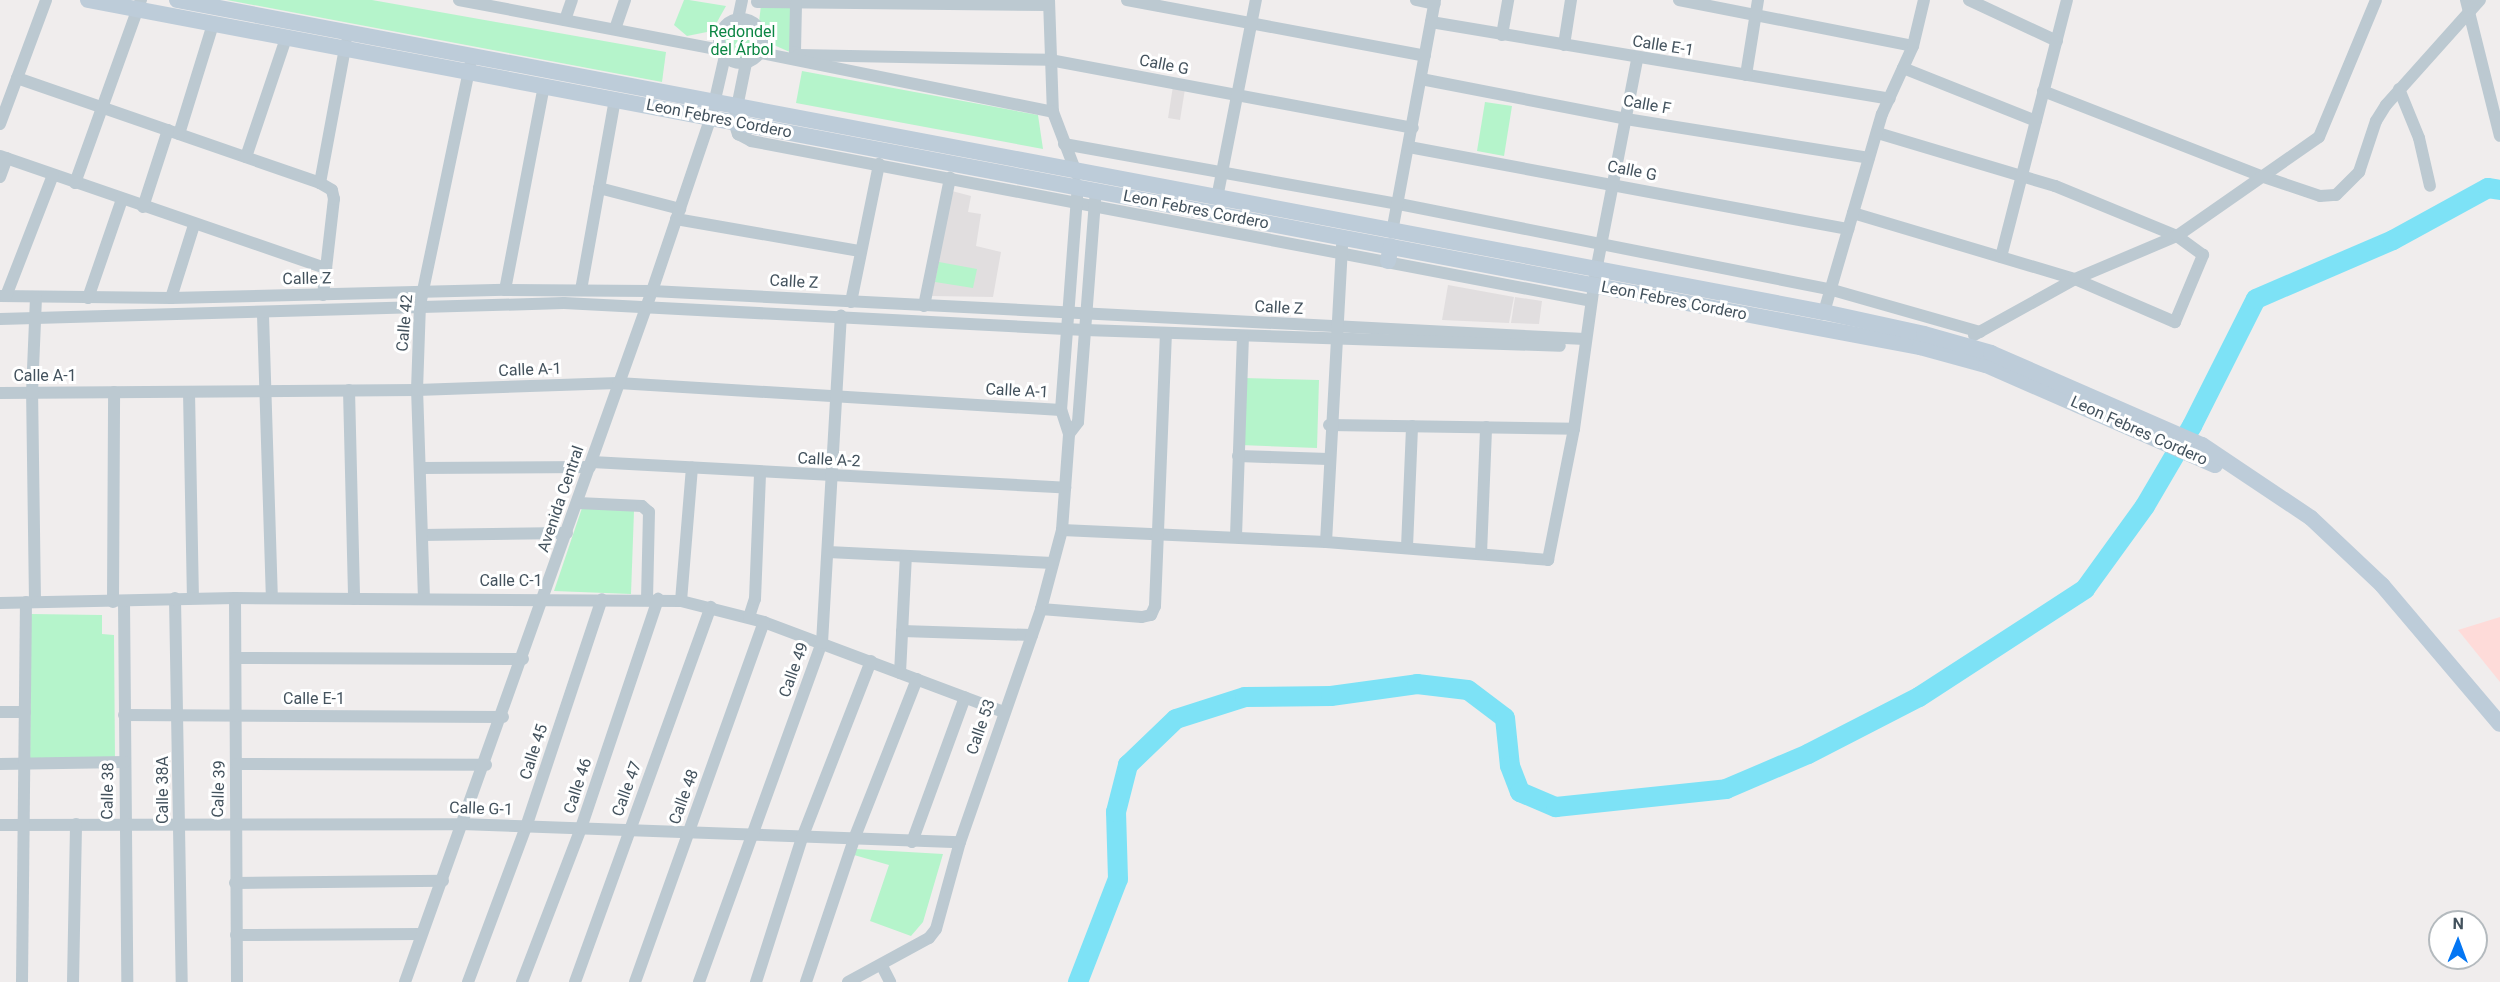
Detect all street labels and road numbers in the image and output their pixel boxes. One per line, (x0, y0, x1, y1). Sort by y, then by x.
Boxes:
street label: Calle E-1 (1631, 32, 1695, 60)
street label: Calle G (1138, 51, 1190, 79)
street label: Calle F (1622, 91, 1672, 119)
street label: Leon Febres Cordero (645, 95, 793, 143)
street label: Calle G (1606, 157, 1658, 185)
street label: Leon Febres Cordero (1122, 186, 1270, 234)
street label: Calle Z (282, 269, 332, 289)
street label: Calle Z (769, 271, 819, 293)
street label: Leon Febres Cordero (1600, 277, 1748, 325)
street label: Calle 42 (393, 294, 417, 352)
street label: Calle Z (1254, 297, 1304, 319)
street label: Calle A-1 (498, 359, 562, 381)
street label: Calle A-1 (13, 366, 77, 386)
street label: Calle A-1 (985, 380, 1049, 402)
street label: Leon Febres Cordero (2068, 392, 2210, 470)
street label: Avenida Central (534, 443, 588, 555)
street label: Calle A-2 (797, 449, 861, 471)
street label: Calle C-1 (479, 571, 543, 591)
street label: Calle 49 (775, 640, 813, 700)
street label: Calle E-1 (283, 689, 345, 709)
street label: Calle 53 (963, 697, 999, 757)
street label: Calle 45 (516, 722, 552, 782)
street label: Calle 38A (153, 756, 173, 824)
street label: Calle 46 (560, 756, 596, 816)
street label: Calle 47 (608, 759, 646, 819)
street label: Calle 39 (208, 760, 230, 818)
street label: Calle 38 (98, 762, 118, 820)
street label: Calle 48 (665, 767, 703, 827)
street label: Calle G-1 (449, 798, 513, 820)

